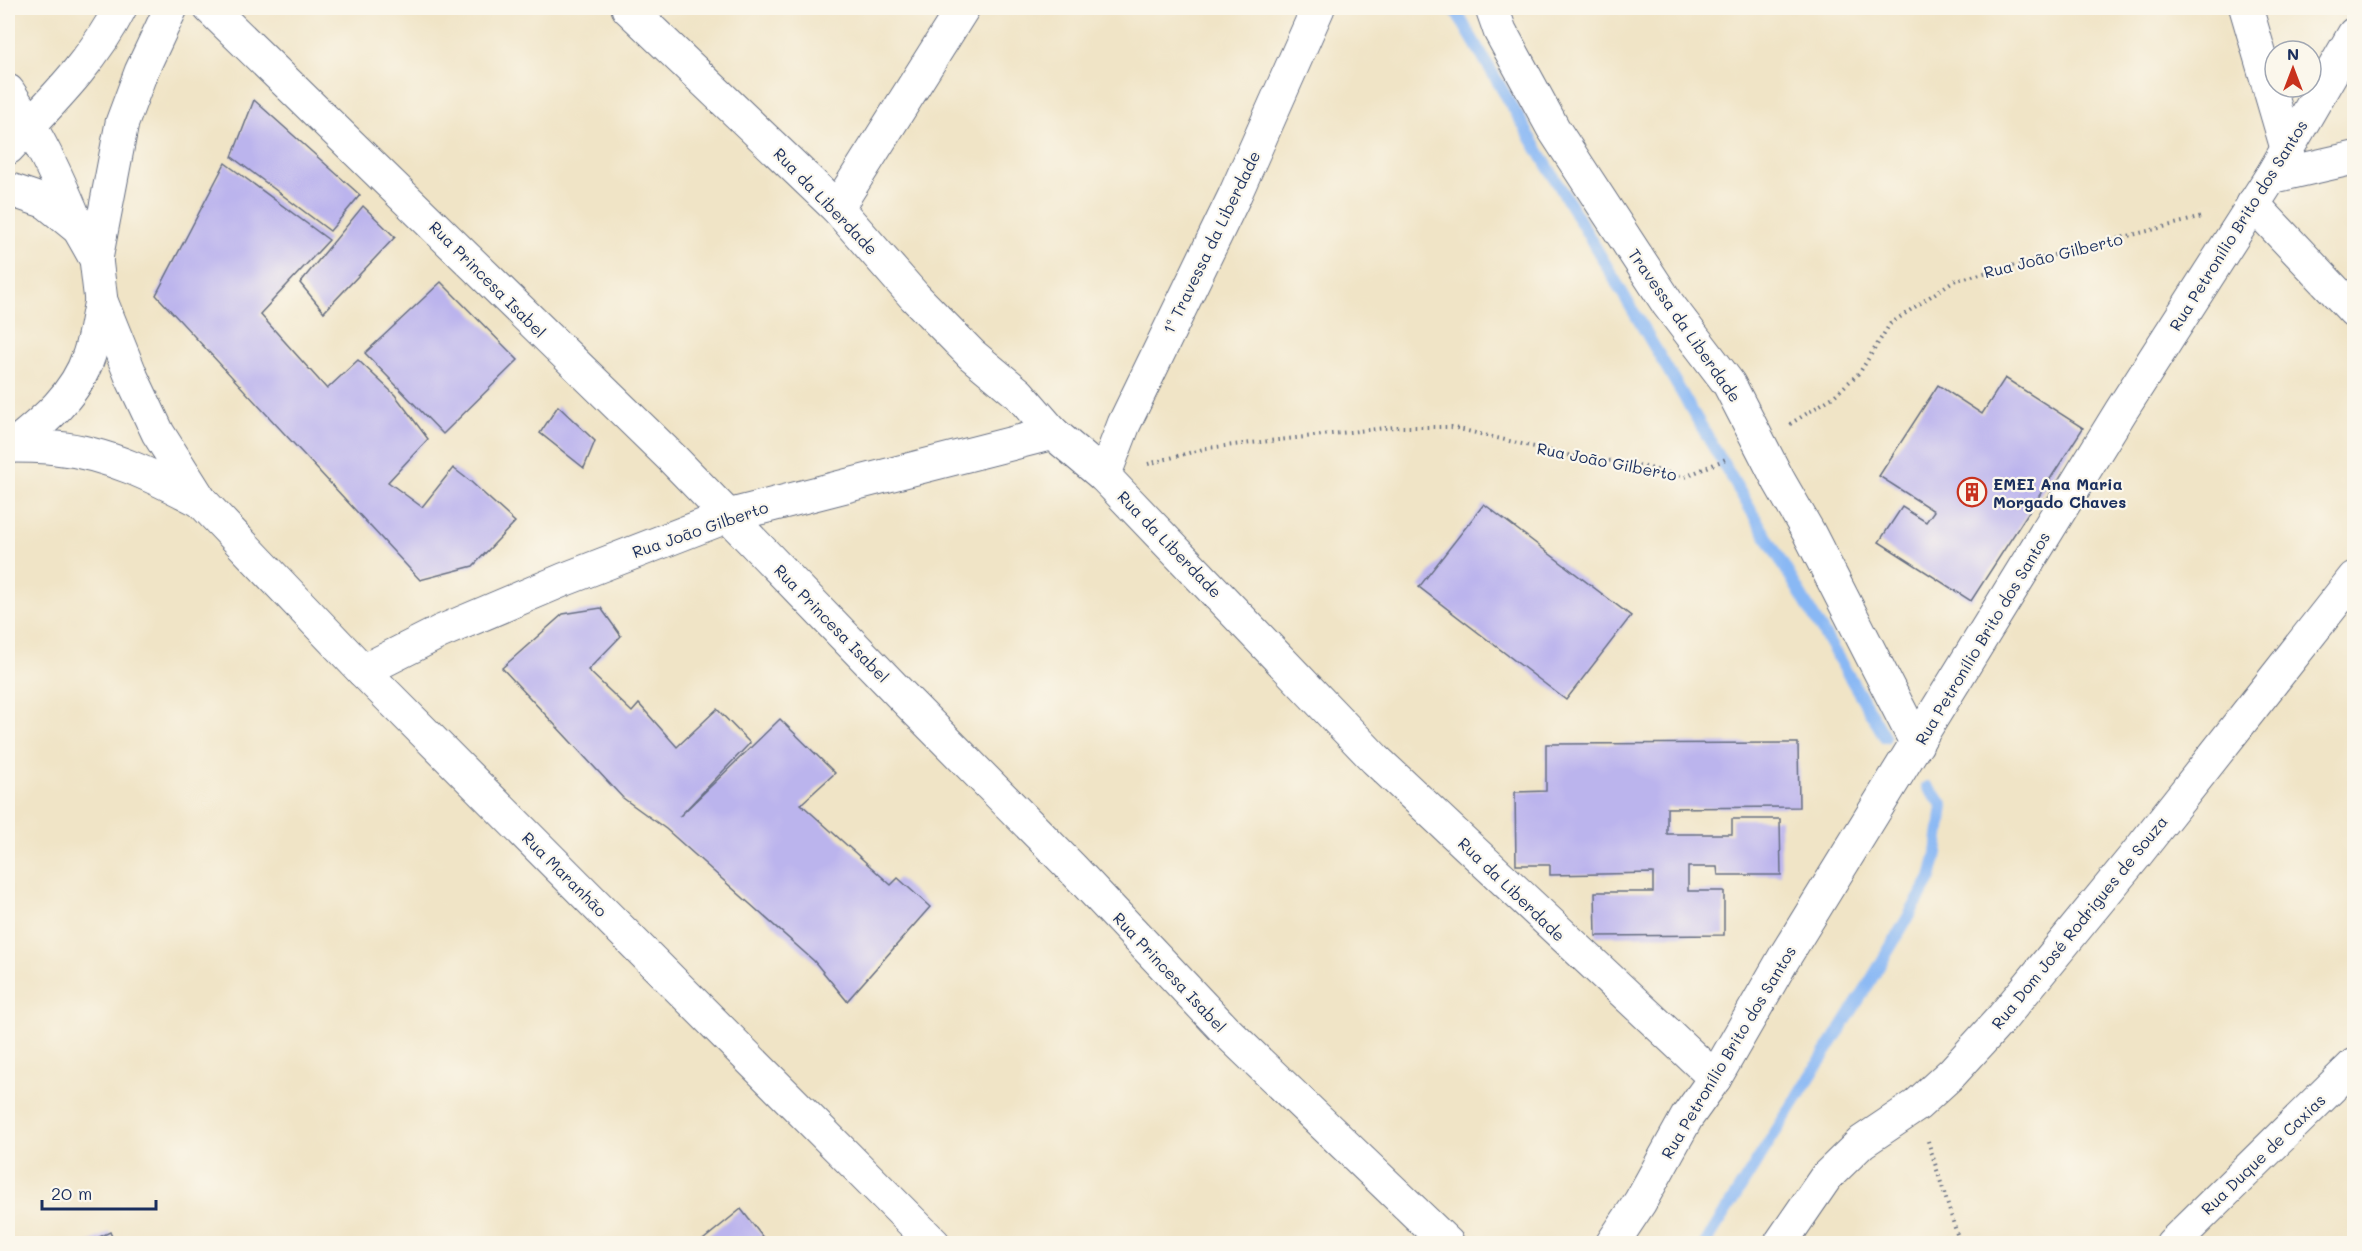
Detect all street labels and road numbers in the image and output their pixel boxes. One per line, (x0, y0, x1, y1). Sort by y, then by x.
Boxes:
street label: Rua Petronílio Brito dos Santos (2164, 116, 2312, 334)
street label: Rua da Liberdade (769, 143, 883, 259)
street label: 1ª Travessa da Liberdade (1158, 147, 1264, 337)
street label: Rua Princesa Isabel (425, 216, 551, 342)
street label: Rua João Gilberto (1981, 228, 2125, 282)
street label: Travessa da Liberdade (1624, 244, 1746, 406)
street label: Rua João Gilberto (1535, 437, 1679, 485)
street label: Rua da Liberdade (1113, 486, 1227, 602)
street label: Rua João Gilberto (629, 496, 771, 562)
street label: Rua Petronílio Brito dos Santos (1910, 528, 2054, 748)
street label: Rua Princesa Isabel (770, 559, 894, 687)
street label: Rua Dom José Rodrigues de Souza (1986, 811, 2172, 1033)
street label: Rua Maranhão (518, 827, 612, 921)
street label: Rua da Liberdade (1454, 832, 1570, 946)
street label: Rua Princesa Isabel (1109, 908, 1231, 1036)
street label: Rua Petronílio Brito dos Santos (1656, 942, 1800, 1162)
street label: Rua Duque de Caxias (2196, 1089, 2330, 1219)

